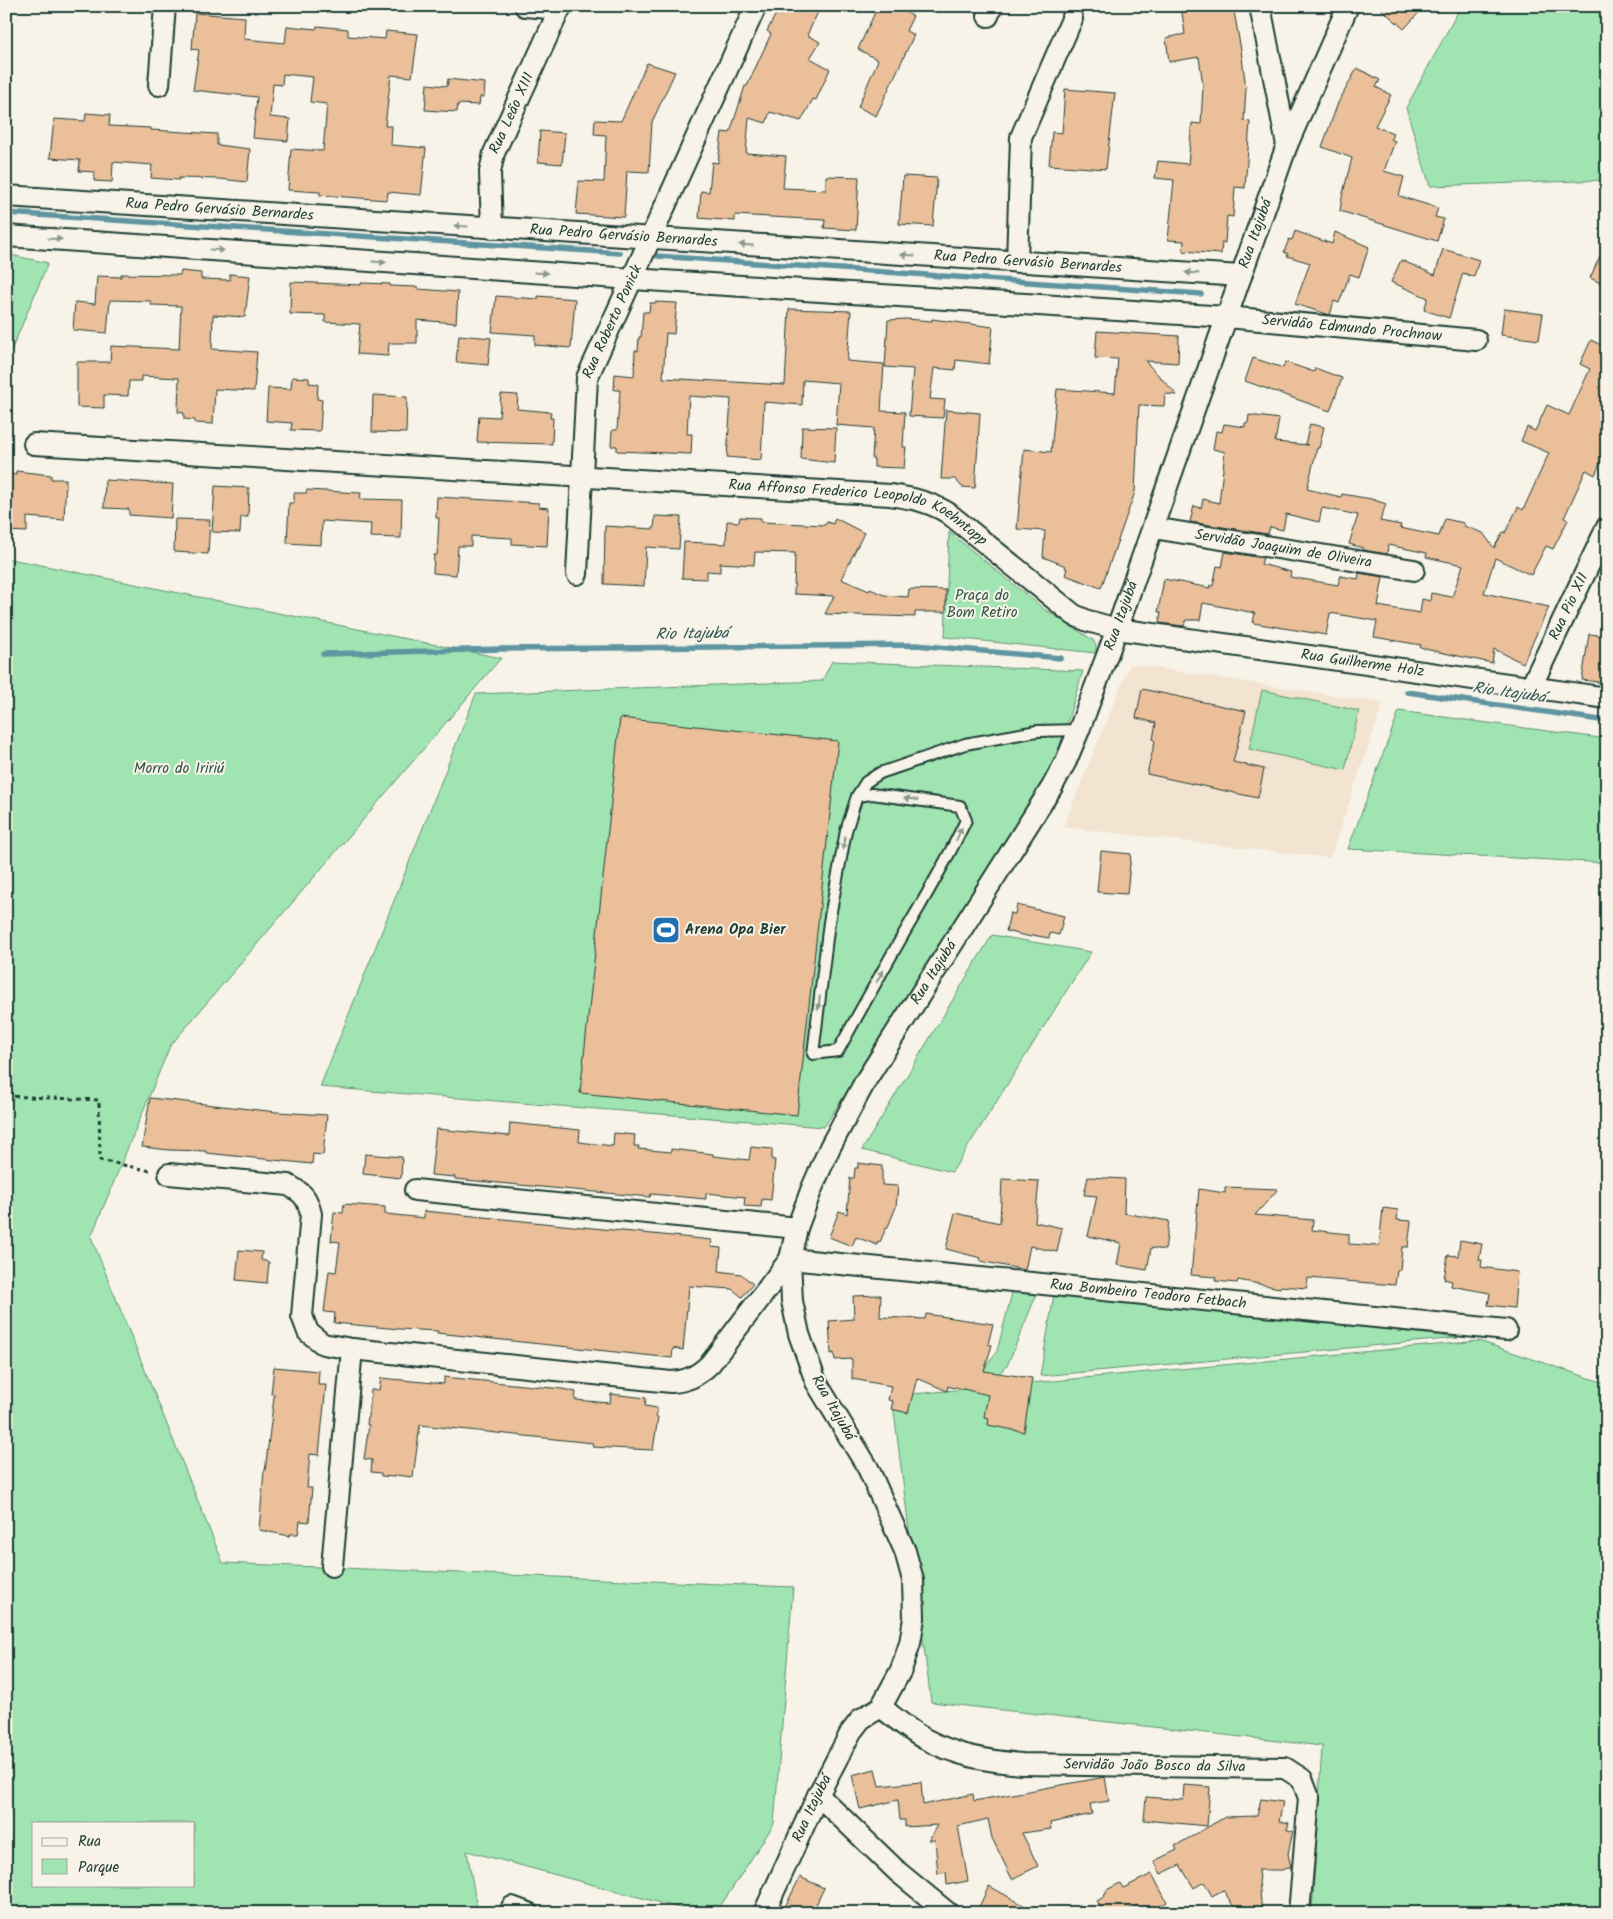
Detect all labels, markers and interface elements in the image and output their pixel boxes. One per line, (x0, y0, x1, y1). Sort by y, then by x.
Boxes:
street label: Rua Leão XIII (483, 68, 541, 158)
street label: Rua Pedro Gervásio Bernardes (125, 192, 315, 228)
street label: Rua Itajubá (1232, 194, 1280, 272)
street label: Rua Pedro Gervásio Bernardes (529, 218, 719, 254)
one-way arrow (453, 221, 469, 229)
one-way arrow (47, 236, 63, 244)
one-way arrow (738, 240, 754, 248)
street label: Rua Pedro Gervásio Bernardes (933, 244, 1123, 280)
one-way arrow (209, 247, 225, 255)
one-way arrow (900, 250, 916, 258)
one-way arrow (371, 258, 387, 266)
street label: Rua Roberto Ponick (576, 260, 649, 383)
one-way arrow (1184, 268, 1200, 276)
one-way arrow (533, 269, 549, 277)
street label: Servidão Edmundo Prochnow (1261, 308, 1444, 349)
street label: Rua Affonso Frederico Leopoldo Koehntopp (728, 473, 993, 552)
street label: Servidão Joaquim de Oliveira (1193, 523, 1374, 575)
street label: Rua Pio XII (1543, 569, 1596, 644)
street label: Rua Itajubá (1098, 576, 1146, 654)
park label: Praça do Bom Retiro (947, 584, 1018, 625)
water label: Rio Itajubá (655, 621, 733, 647)
street label: Rua Guilherme Holz (1299, 643, 1426, 684)
water label: Rio Itajubá (1471, 676, 1551, 711)
park label: Morro do Iririú (134, 757, 225, 781)
one-way arrow (903, 795, 919, 803)
one-way arrow (956, 827, 964, 841)
one-way arrow (839, 835, 847, 851)
sports icon: Arena Opa Bier (651, 915, 681, 945)
place label: Arena Opa Bier (685, 918, 786, 942)
street label: Rua Itajubá (905, 934, 965, 1010)
one-way arrow (875, 969, 884, 982)
one-way arrow (815, 995, 823, 1011)
street label: Rua Bombeiro Teodoro Fetbach (1049, 1273, 1248, 1316)
street label: Rua Itajubá (804, 1371, 862, 1447)
street label: Servidão João Bosco da Silva (1063, 1753, 1246, 1779)
street label: Rua Itajubá (786, 1769, 839, 1846)
legend (32, 1822, 195, 1886)
text: Rua (78, 1830, 101, 1854)
text: Parque (78, 1856, 119, 1880)

